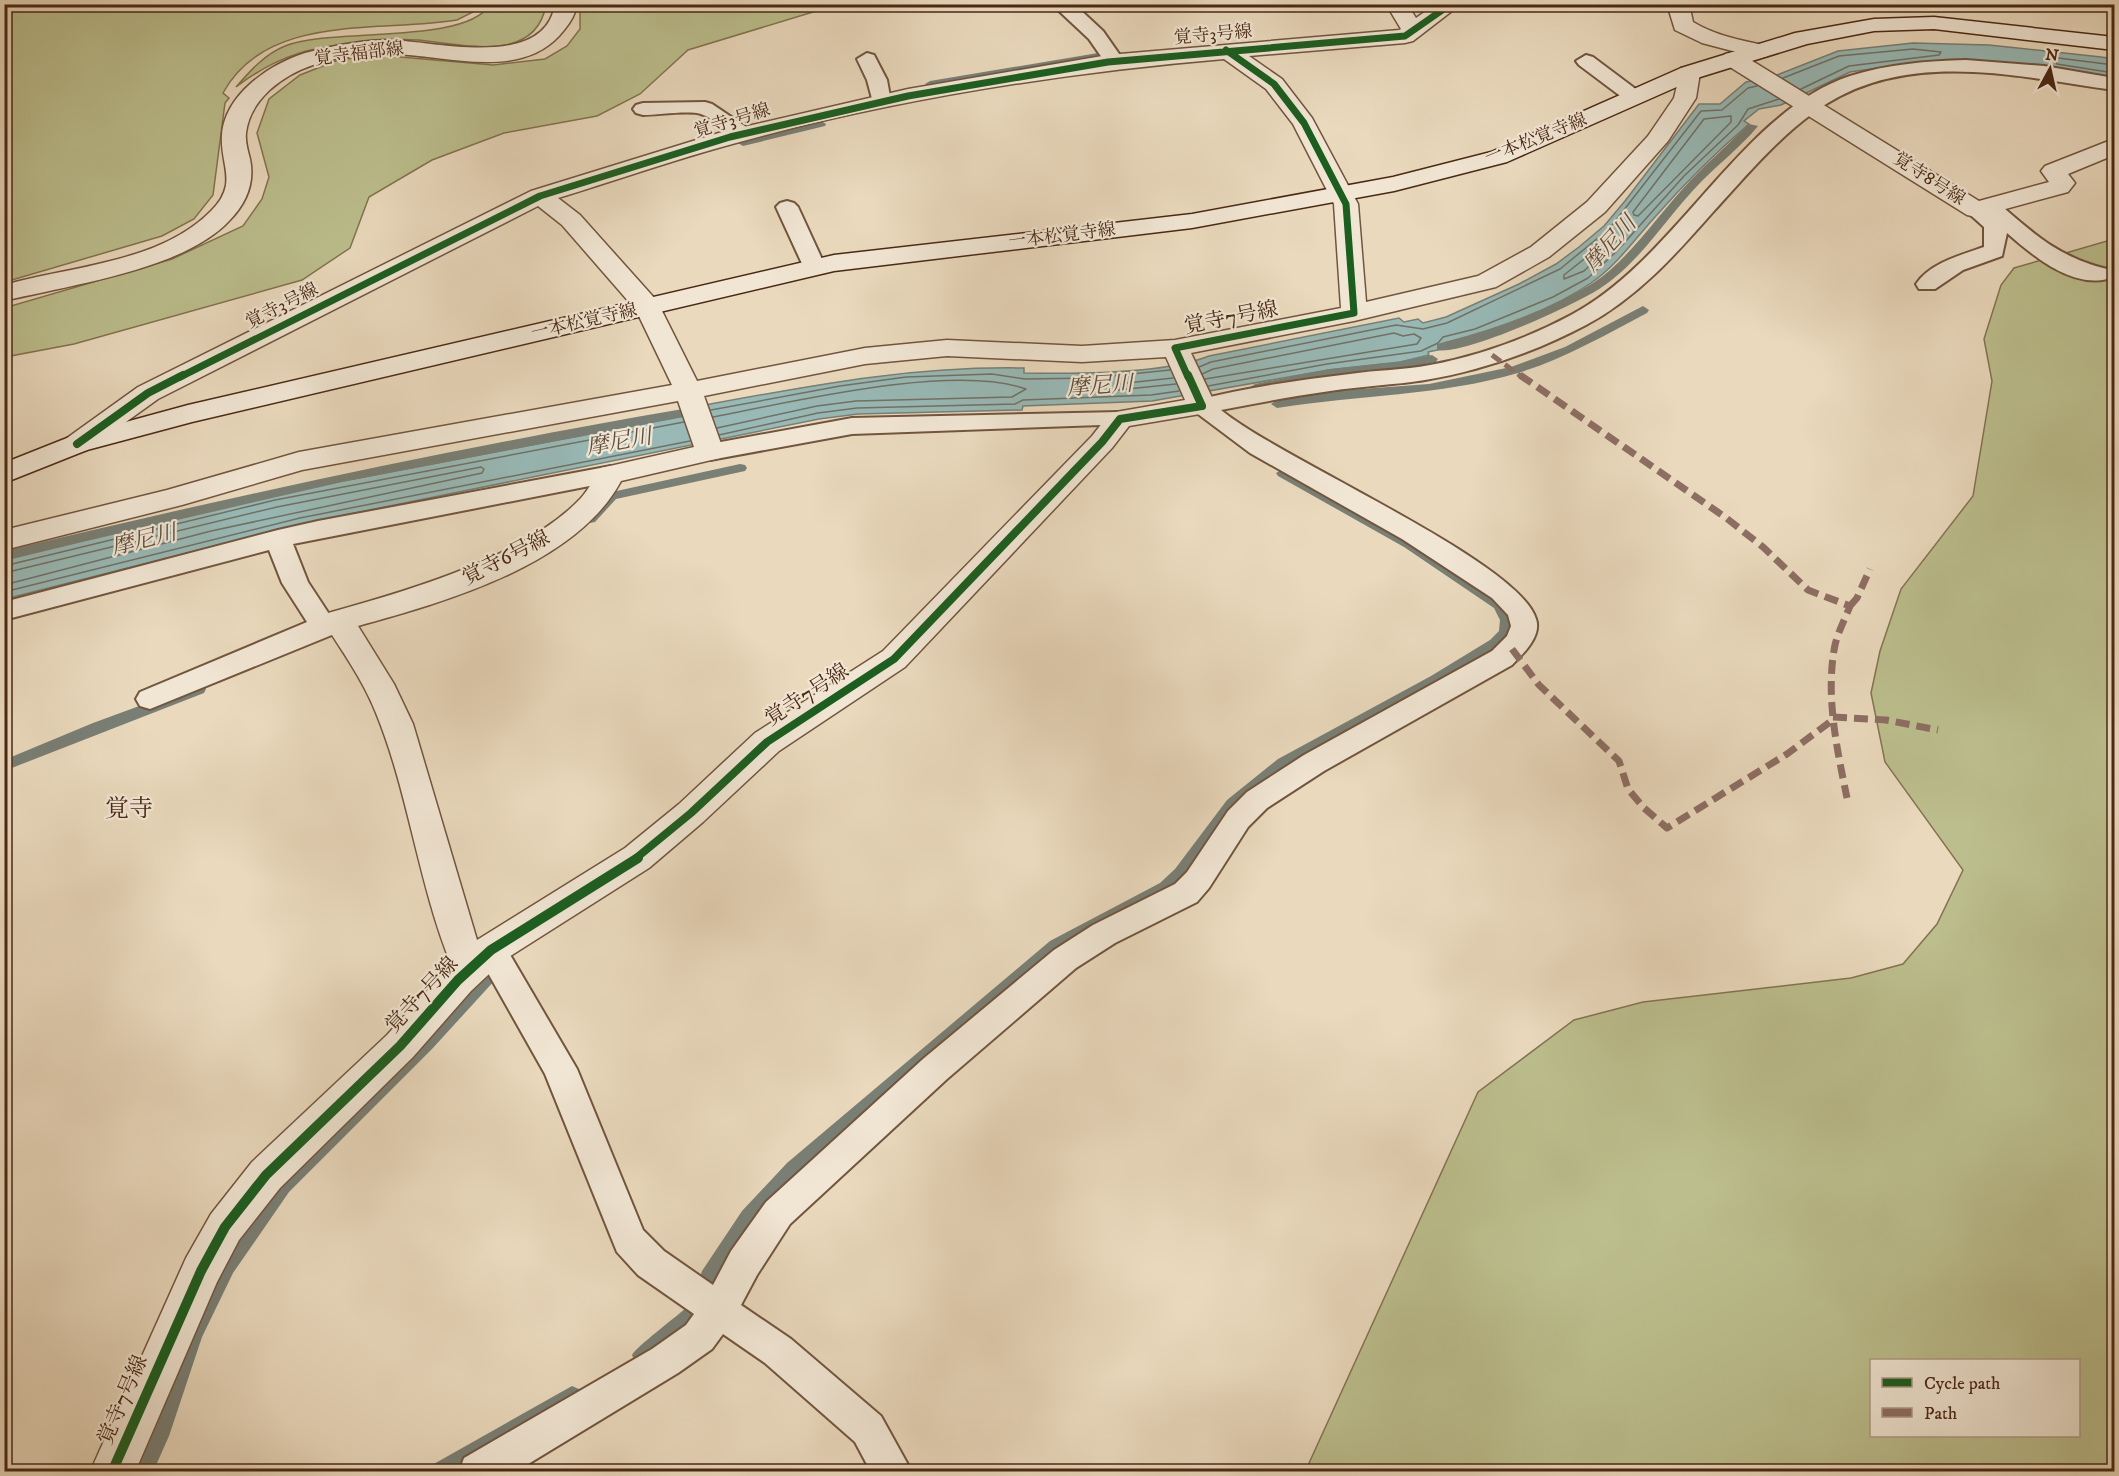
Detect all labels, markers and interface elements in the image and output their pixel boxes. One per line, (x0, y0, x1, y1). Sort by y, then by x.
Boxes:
street label: 覚寺3号線 (1173, 21, 1253, 49)
street label: 覚寺福部線 (313, 38, 405, 70)
north arrow (2020, 39, 2080, 99)
text: N (2044, 44, 2060, 66)
street label: 覚寺3号線 (691, 99, 773, 143)
street label: 一本松覚寺線 (1482, 109, 1590, 169)
street label: 覚寺8号線 (1889, 148, 1969, 210)
water label: 摩尼川 (1578, 209, 1643, 278)
street label: 一本松覚寺線 (1007, 219, 1117, 253)
street label: 覚寺3号線 (242, 278, 322, 334)
street label: 覚寺7号線 (1182, 296, 1280, 340)
street label: 一本松覚寺線 (529, 299, 639, 345)
water label: 摩尼川 (1066, 370, 1136, 402)
water label: 摩尼川 (584, 423, 656, 461)
water label: 摩尼川 (109, 518, 181, 561)
street label: 覚寺6号線 (458, 525, 554, 591)
street label: 覚寺7号線 (760, 658, 854, 732)
district label: 覚寺 (105, 794, 153, 824)
street label: 覚寺7号線 (380, 951, 464, 1039)
street label: 覚寺7号線 (92, 1351, 154, 1449)
legend (1870, 1359, 2080, 1437)
text: Cycle path (1924, 1373, 2001, 1395)
text: Path (1924, 1403, 1958, 1425)

